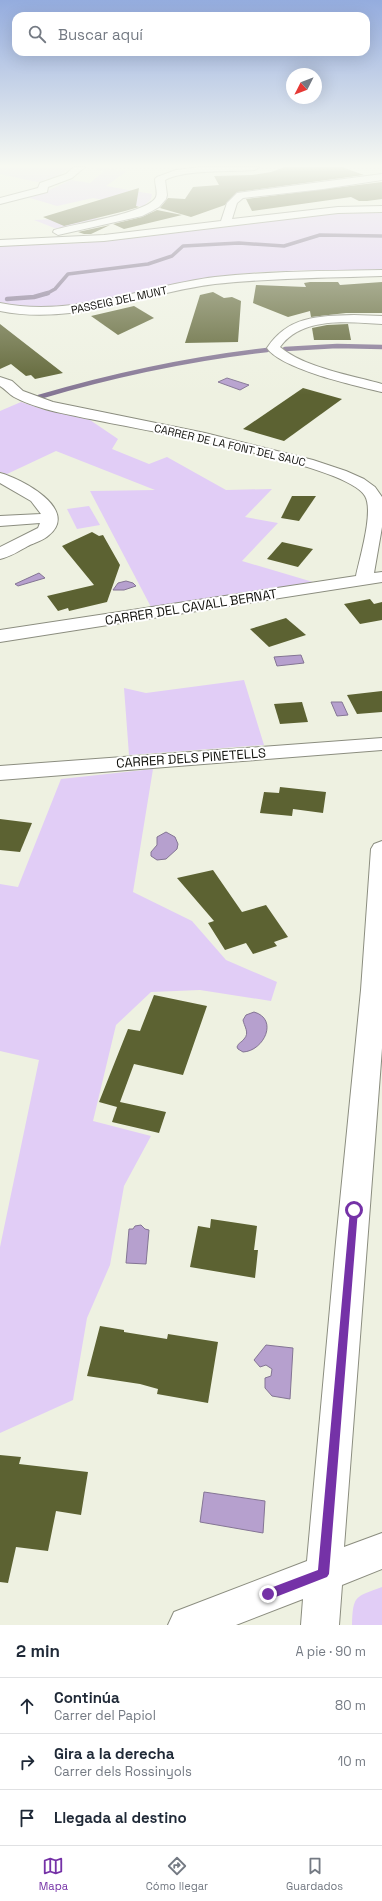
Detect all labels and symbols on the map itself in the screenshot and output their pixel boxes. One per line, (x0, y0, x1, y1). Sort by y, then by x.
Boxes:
north arrow (286, 68, 322, 104)
street label: PASSEIG DEL MUNT (70, 283, 169, 317)
street label: CARRER DE LA FONT DEL SAUC (153, 421, 307, 469)
street label: CARRER DEL CAVALL BERNAT (104, 585, 279, 629)
street label: CARRER DELS PINETELLS (116, 744, 267, 772)
route start (345, 1201, 363, 1219)
route end (259, 1585, 277, 1603)

